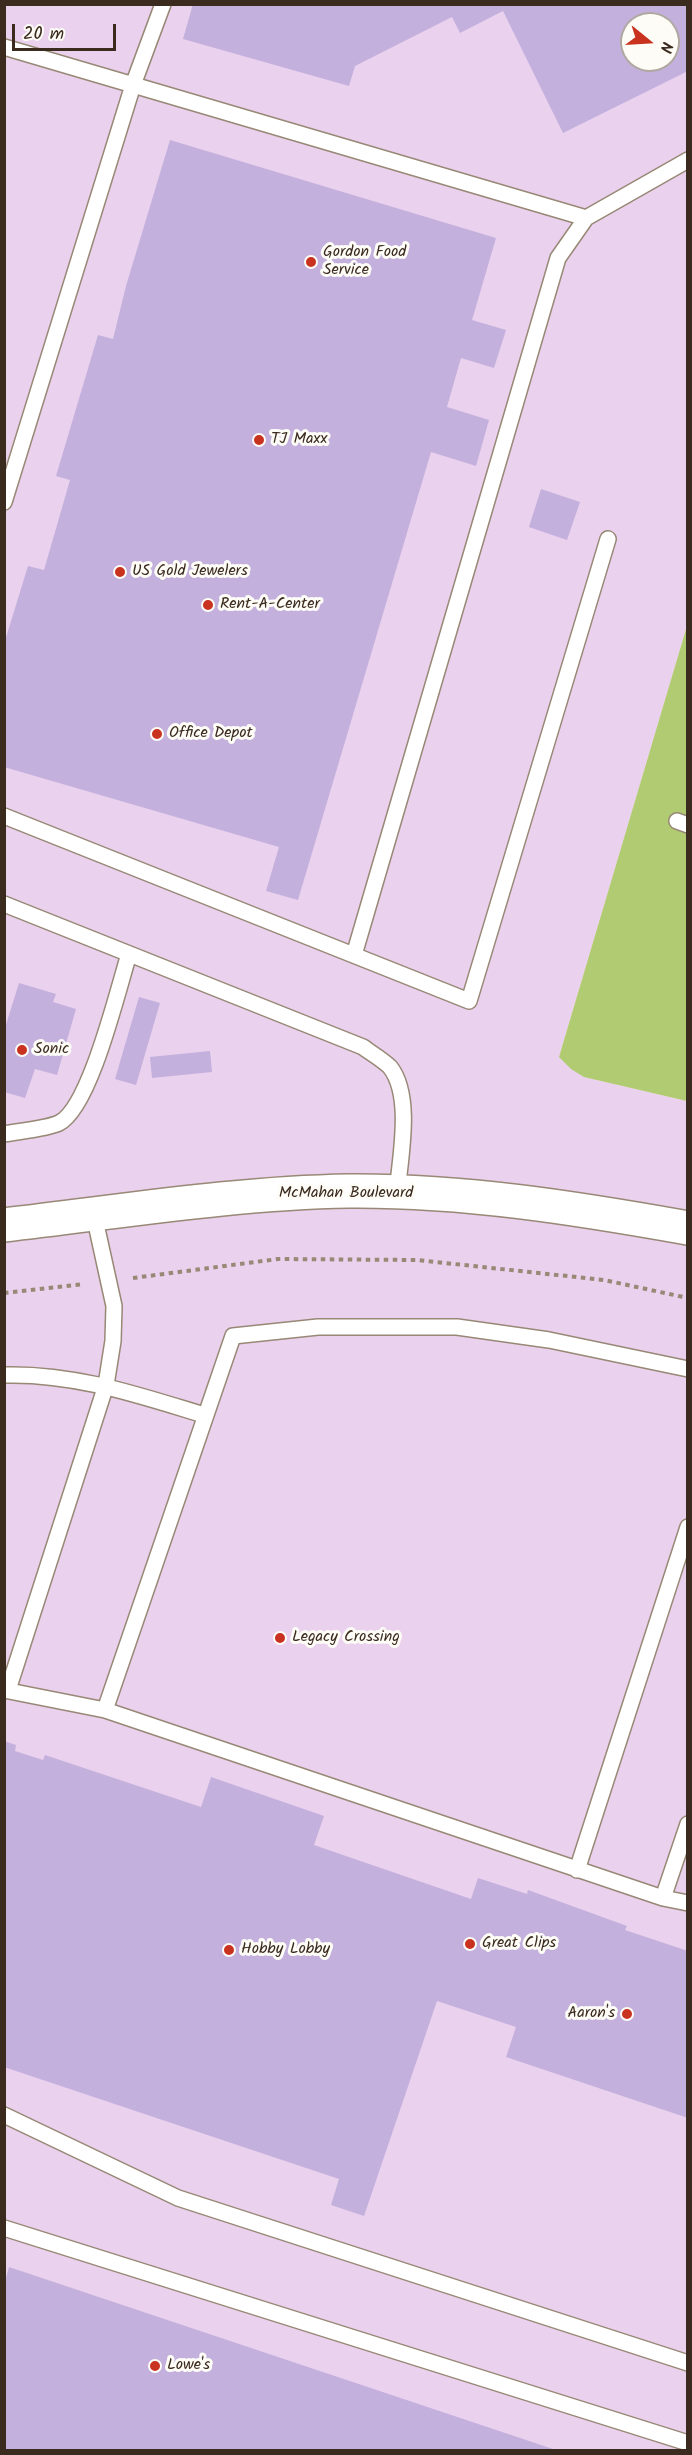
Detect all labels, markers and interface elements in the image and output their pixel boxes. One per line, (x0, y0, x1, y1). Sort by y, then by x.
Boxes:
scale bar (15, 12, 118, 50)
north arrow (620, 12, 680, 72)
text: 20 m (23, 20, 64, 49)
text: N (652, 38, 679, 56)
place label: Gordon Food Service (323, 243, 406, 281)
marker: Gordon Food Service (304, 255, 318, 269)
place label: TJ Maxx (271, 430, 327, 450)
marker: TJ Maxx (252, 433, 266, 447)
place label: US Gold Jewelers (132, 562, 248, 582)
marker: US Gold Jewelers (113, 565, 127, 579)
place label: Rent-A-Center (220, 595, 320, 615)
marker: Rent-A-Center (201, 598, 215, 612)
place label: Office Depot (169, 724, 253, 744)
marker: Office Depot (150, 727, 164, 741)
place label: Sonic (34, 1040, 69, 1060)
marker: Sonic (15, 1043, 29, 1057)
street label: McMahan Boulevard (279, 1184, 413, 1204)
place label: Legacy Crossing (292, 1628, 400, 1648)
marker: Legacy Crossing (273, 1631, 287, 1645)
place label: Great Clips (482, 1934, 556, 1954)
marker: Great Clips (463, 1937, 477, 1951)
place label: Hobby Lobby (241, 1940, 330, 1960)
marker: Hobby Lobby (222, 1943, 236, 1957)
place label: Aaron's (568, 2004, 615, 2024)
marker: Aaron's (620, 2007, 634, 2021)
place label: Lowe's (167, 2356, 210, 2376)
marker: Lowe's (148, 2359, 162, 2373)

